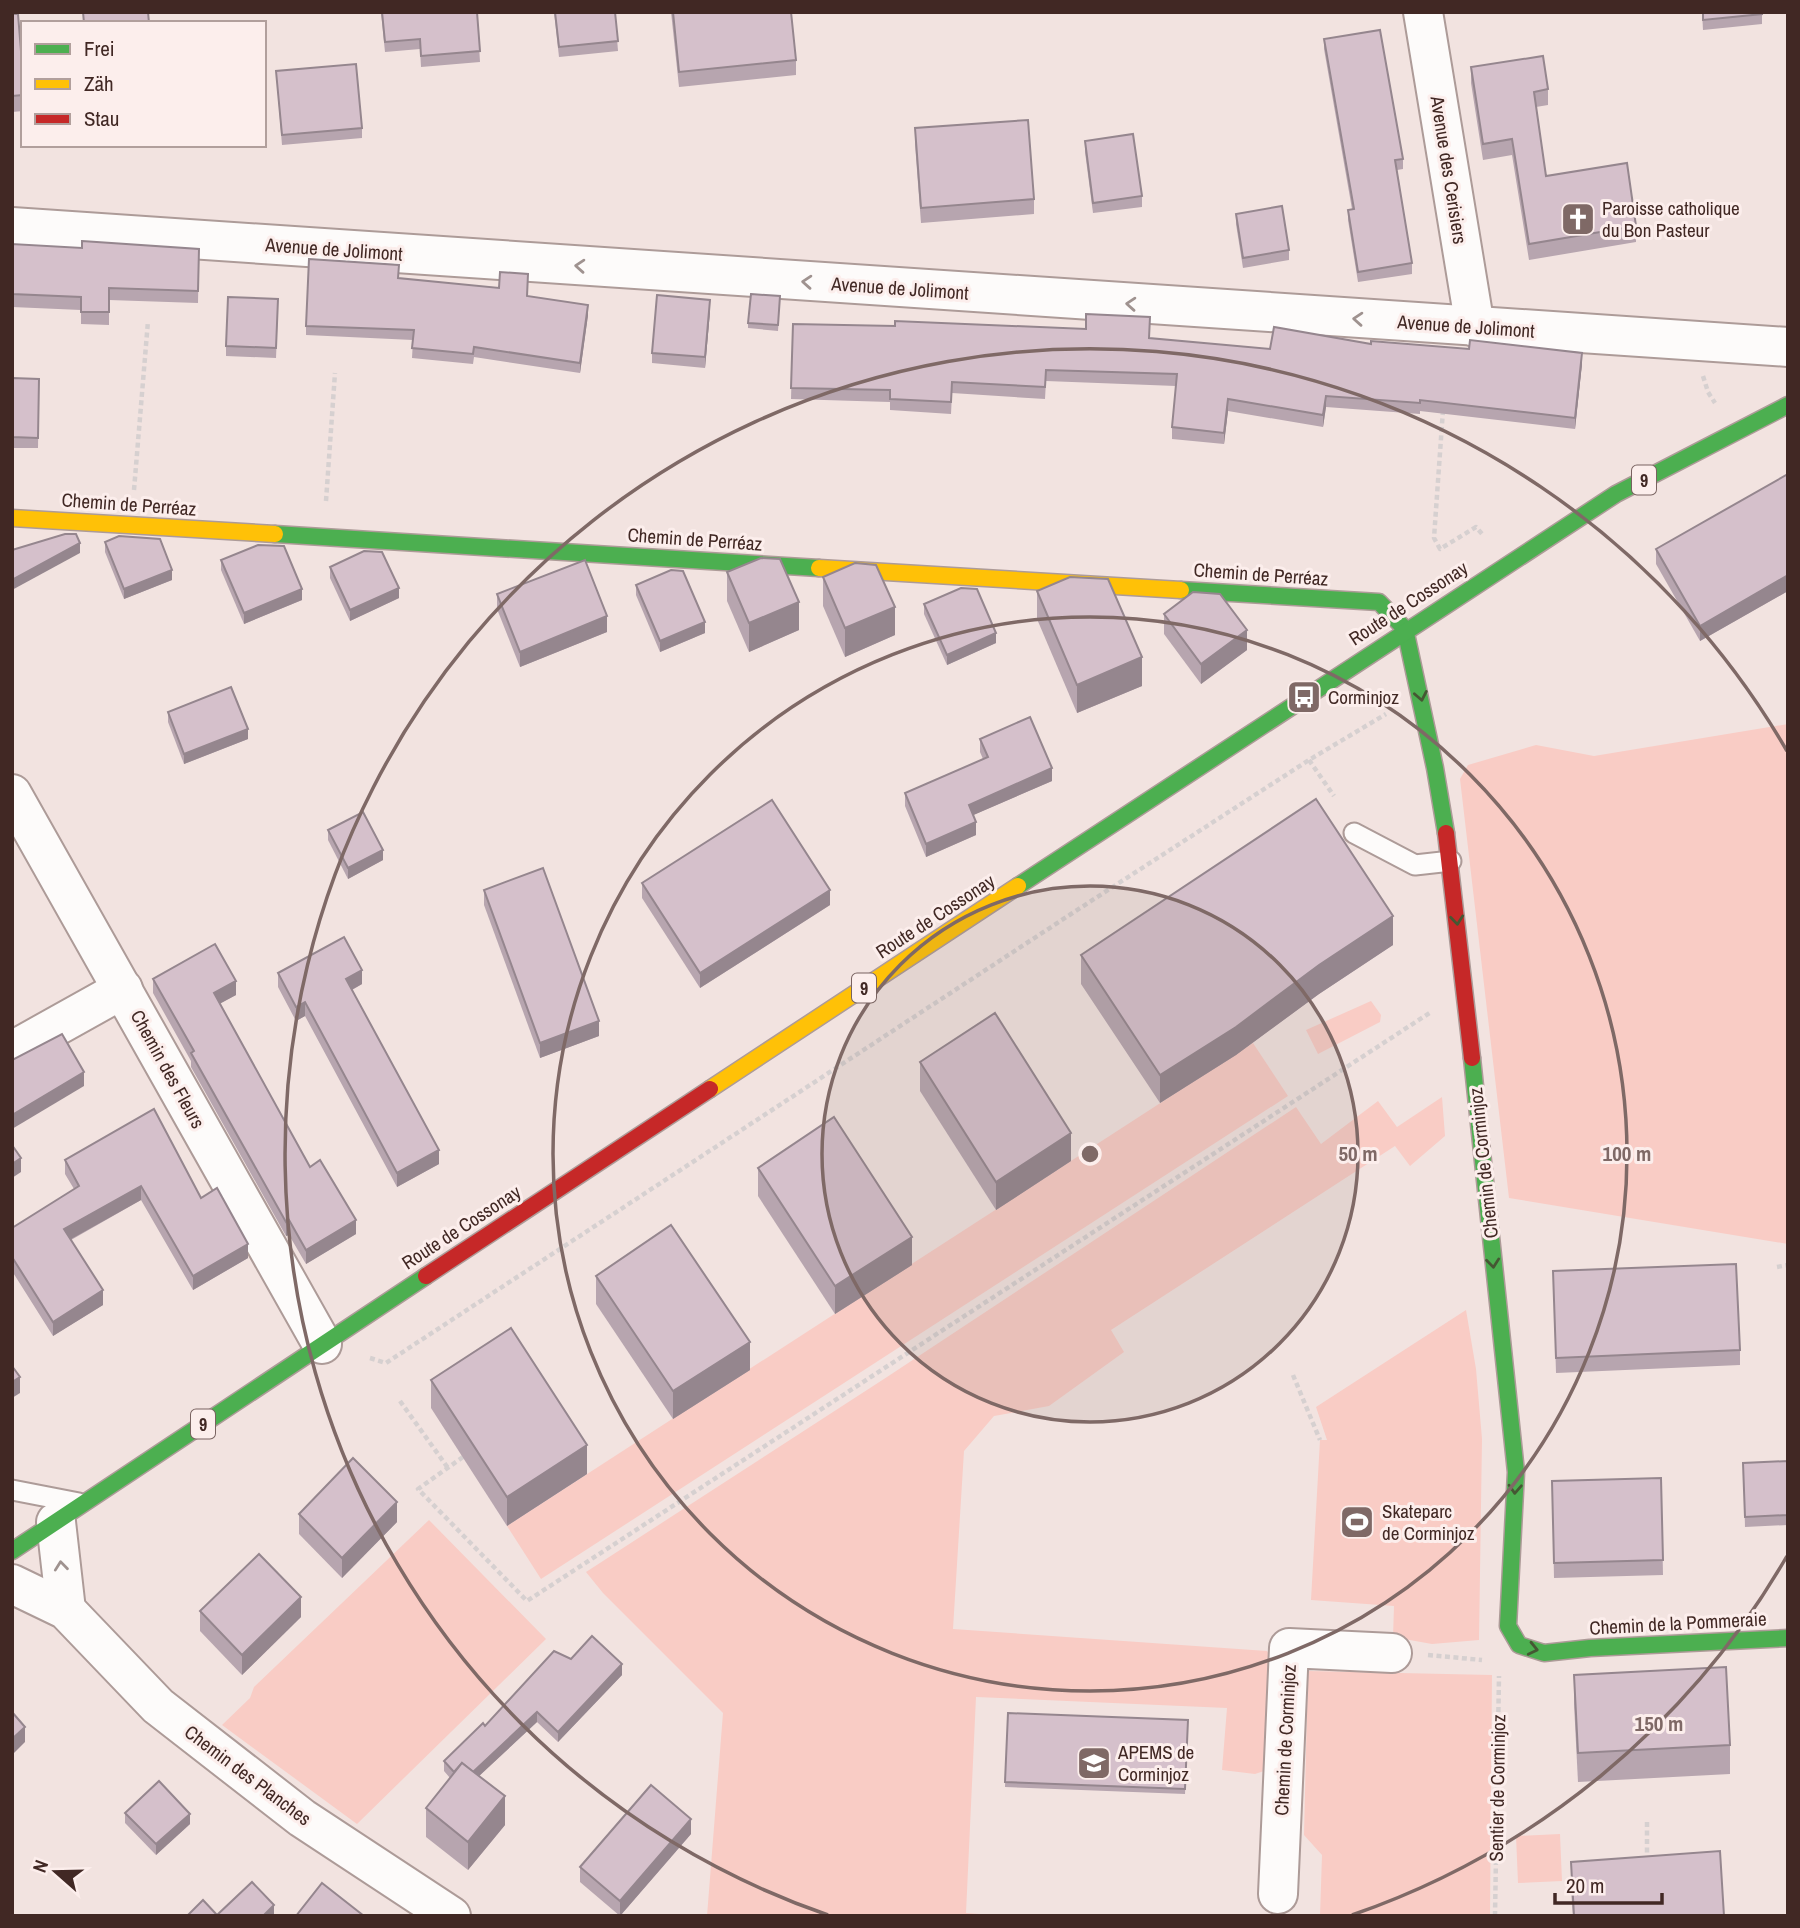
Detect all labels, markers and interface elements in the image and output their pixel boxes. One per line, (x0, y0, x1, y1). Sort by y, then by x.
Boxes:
legend (21, 21, 266, 147)
text: Frei (84, 34, 115, 63)
text: Zäh (84, 69, 114, 98)
street label: Avenue des Cerisiers (1424, 93, 1474, 246)
text: Stau (84, 104, 119, 133)
place label: Paroisse catholique du Bon Pasteur (1602, 195, 1740, 243)
church icon: Paroisse catholique du Bon Pasteur (1559, 200, 1597, 238)
street label: Avenue de Jolimont (264, 231, 404, 267)
one-way arrow (574, 259, 585, 274)
street label: Avenue de Jolimont (830, 270, 970, 306)
one-way arrow (801, 274, 812, 289)
one-way arrow (1126, 297, 1137, 312)
street label: Avenue de Jolimont (1396, 308, 1536, 344)
one-way arrow (1353, 312, 1364, 327)
road number: 9 (1632, 466, 1656, 494)
street label: Chemin de Perréaz (61, 486, 197, 522)
street label: Chemin de Perréaz (627, 521, 763, 557)
street label: Route de Cossonay (1344, 555, 1473, 651)
street label: Chemin de Perréaz (1193, 556, 1329, 592)
bus stop icon: Corminjoz (1285, 678, 1323, 716)
place label: Corminjoz (1328, 684, 1399, 710)
one-way arrow (1413, 690, 1428, 702)
street label: Route de Cossonay (871, 868, 1000, 964)
one-way arrow (1449, 915, 1464, 926)
road number: 9 (852, 973, 876, 1002)
street label: Chemin des Fleurs (125, 1005, 211, 1133)
street label: Chemin de Corminjoz (1462, 1086, 1504, 1240)
text: 50 m (1338, 1139, 1378, 1168)
text: 100 m (1603, 1139, 1651, 1168)
centre of rings (1078, 1142, 1102, 1166)
street label: Route de Cossonay (397, 1179, 526, 1275)
one-way arrow (1486, 1257, 1501, 1268)
road number: 9 (191, 1409, 215, 1438)
one-way arrow (1508, 1484, 1523, 1495)
place label: Skateparc de Corminjoz (1382, 1498, 1475, 1546)
sports icon: Skateparc de Corminjoz (1338, 1503, 1376, 1541)
one-way arrow (54, 1560, 69, 1571)
street label: Chemin de la Pommeraie (1589, 1605, 1767, 1641)
one-way arrow (1527, 1641, 1539, 1655)
street label: Chemin de Corminjoz (1268, 1663, 1302, 1816)
text: 150 m (1635, 1709, 1683, 1738)
street label: Sentier de Corminjoz (1483, 1714, 1511, 1862)
street label: Chemin des Planches (179, 1719, 317, 1831)
place label: APEMS de Corminjoz (1117, 1739, 1194, 1787)
school or university icon: APEMS de Corminjoz (1075, 1744, 1113, 1782)
north arrow (21, 1837, 91, 1907)
text: N (26, 1856, 54, 1876)
scale bar (1555, 1862, 1662, 1906)
text: 20 m (1566, 1871, 1604, 1900)

